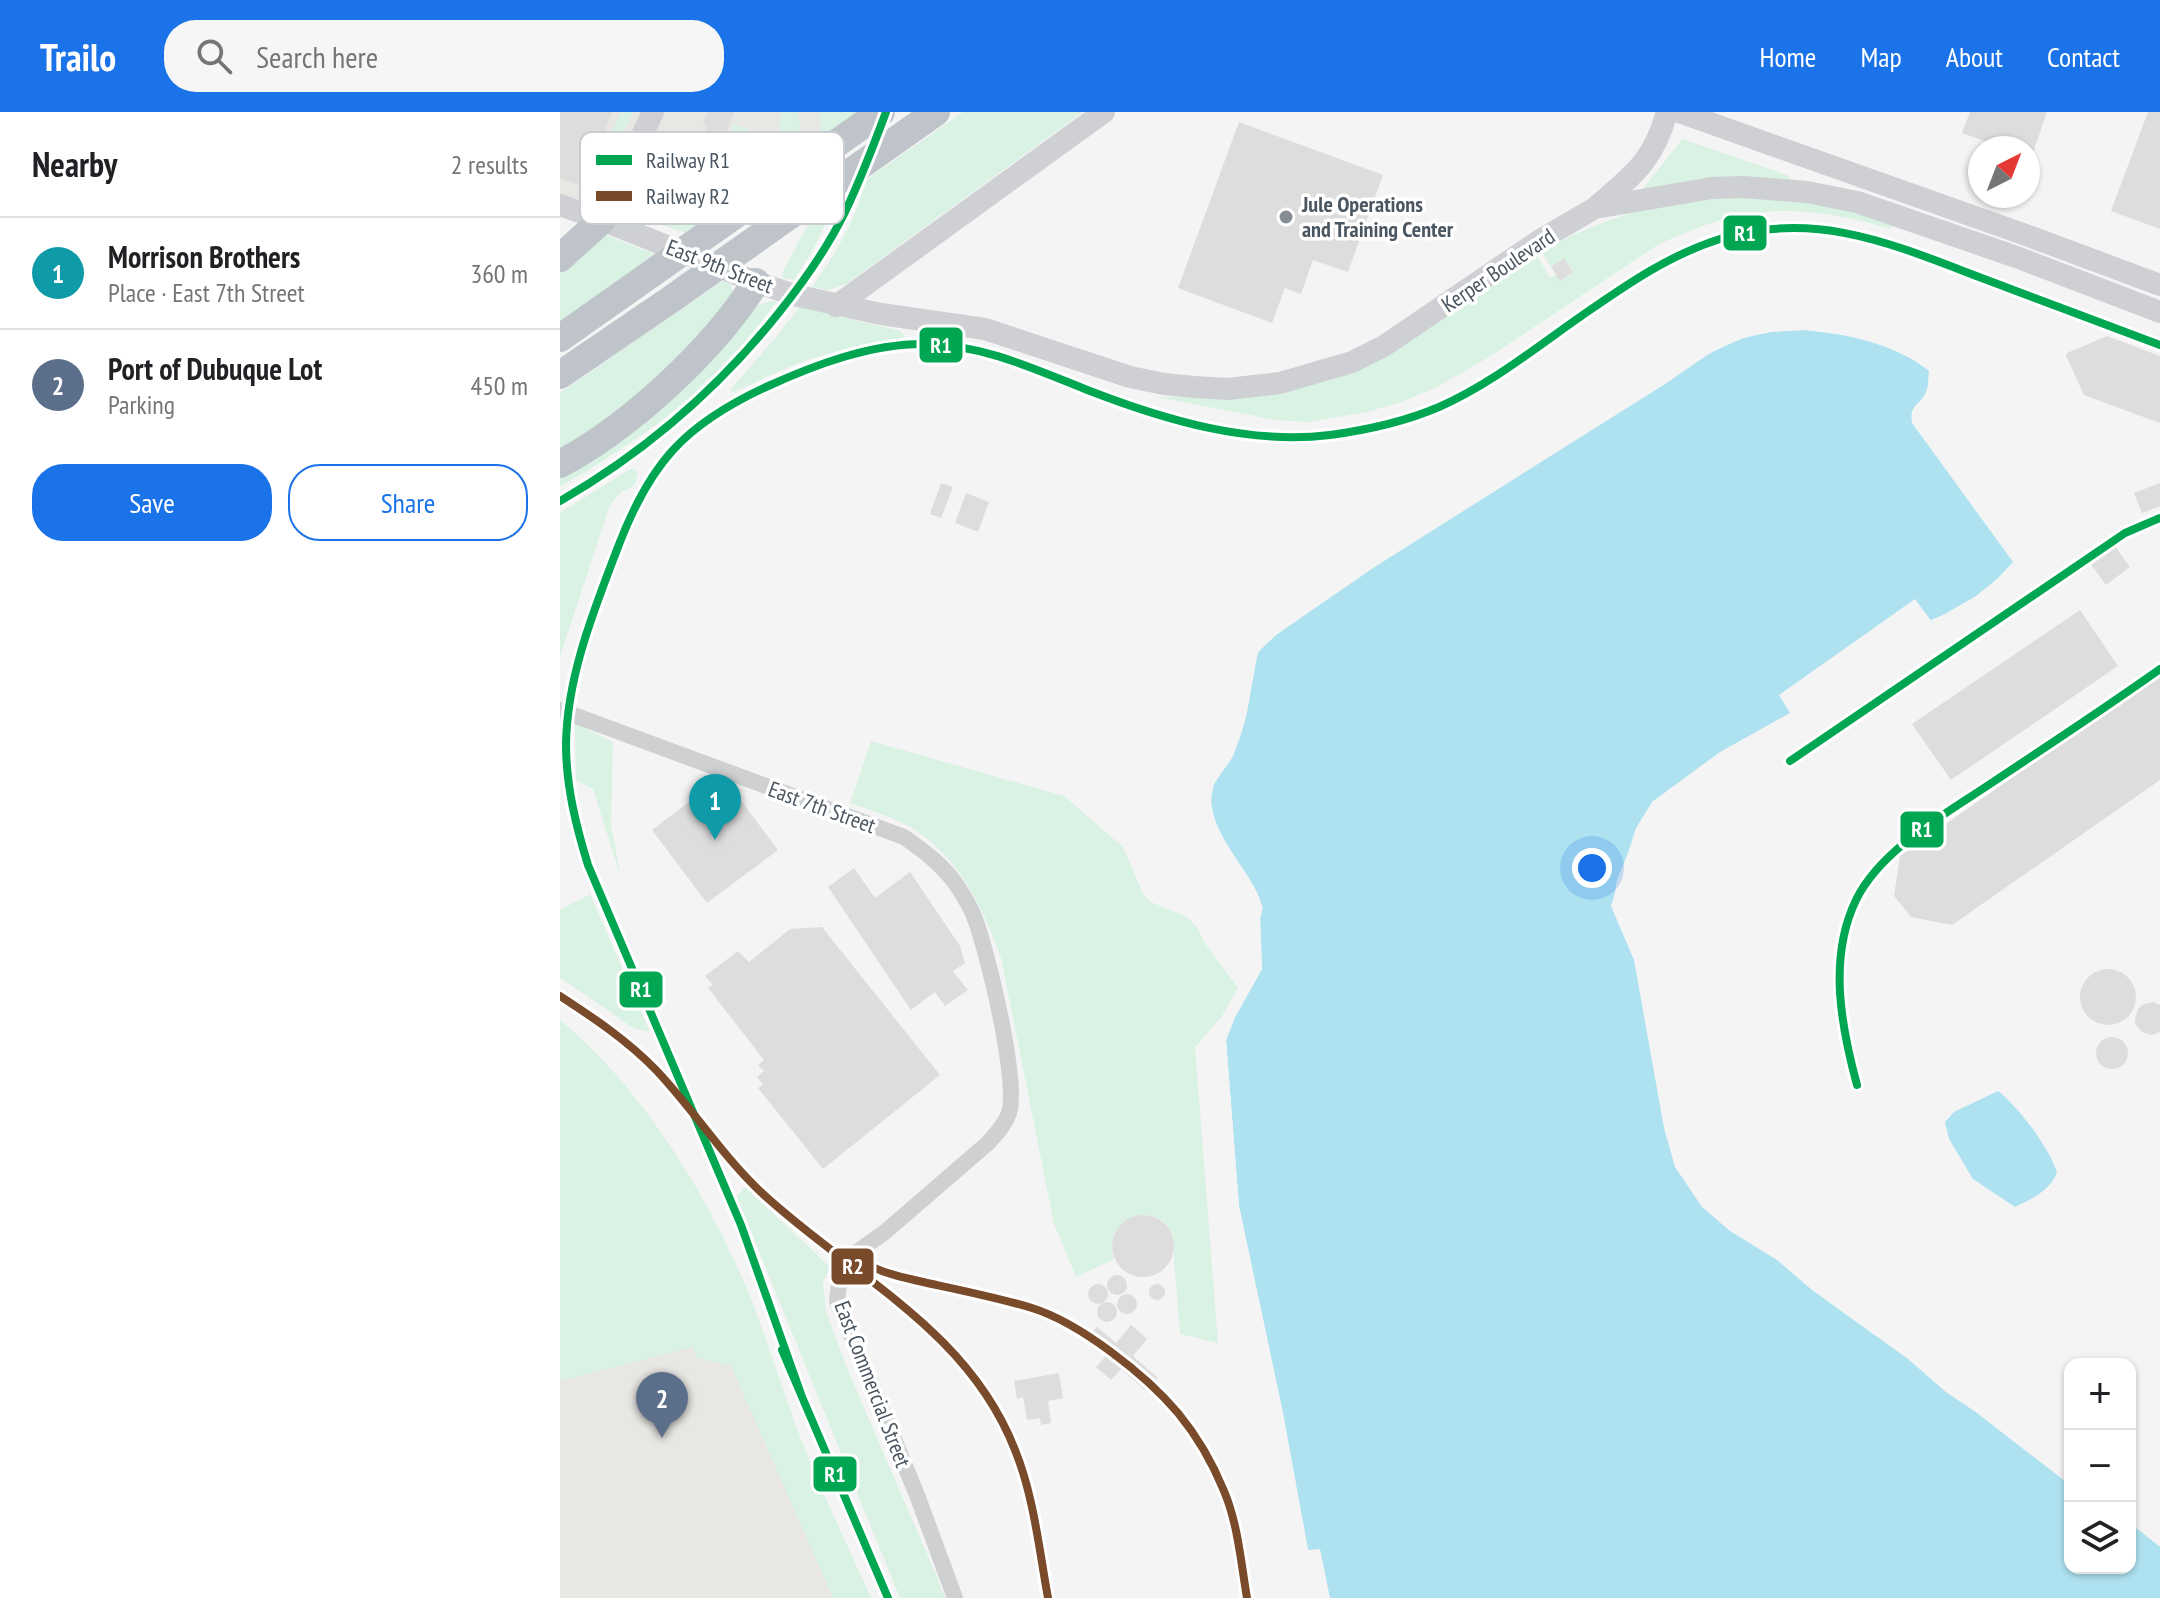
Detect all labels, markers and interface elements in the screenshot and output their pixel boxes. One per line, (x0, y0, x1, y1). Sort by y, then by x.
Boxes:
search box (164, 20, 724, 92)
text: Trailo (40, 32, 116, 81)
icon: search (192, 34, 236, 78)
text: Search here (256, 37, 378, 76)
text: Home (1760, 38, 1816, 75)
text: Map (1860, 38, 1902, 75)
text: About (1946, 38, 2003, 75)
text: Contact (2047, 38, 2120, 75)
legend (580, 132, 844, 224)
north arrow (1968, 136, 2040, 208)
text: Nearby (32, 142, 117, 186)
text: Railway R1 (646, 146, 730, 174)
text: 2 results (451, 148, 528, 181)
text: Railway R2 (646, 182, 730, 210)
place label: Jule Operations and Training Center (1301, 190, 1454, 243)
marker: Jule Operations and Training Center (1277, 208, 1295, 226)
line badge: R1 (1722, 214, 1768, 252)
text: R1 (1734, 219, 1756, 247)
street label: Kerper Boulevard (1436, 222, 1560, 318)
street label: East 9th Street (663, 233, 777, 299)
text: Morrison Brothers (108, 237, 300, 276)
text: 1 (52, 257, 64, 290)
text: 360 m (470, 257, 528, 290)
text: Place · East 7th Street (108, 276, 305, 309)
line badge: R1 (918, 326, 964, 364)
text: R1 (930, 331, 952, 359)
text: Port of Dubuque Lot (108, 349, 322, 388)
text: 2 (52, 369, 64, 402)
text: 450 m (470, 369, 528, 402)
text: Parking (108, 388, 175, 421)
button: Save (32, 464, 272, 541)
button: Share (288, 464, 528, 541)
pin: 1 (689, 774, 741, 840)
street label: East 7th Street (765, 775, 879, 839)
line badge: R1 (1899, 810, 1945, 849)
text: R1 (1911, 815, 1933, 843)
your location (1572, 848, 1612, 888)
line badge: R1 (618, 970, 664, 1009)
text: R1 (630, 975, 652, 1003)
line badge: R2 (830, 1247, 875, 1286)
text: R2 (842, 1252, 864, 1280)
street label: East Commercial Street (828, 1297, 918, 1471)
map controls (2064, 1358, 2136, 1574)
button: + (2064, 1358, 2136, 1430)
pin: 2 (636, 1372, 688, 1438)
button: − (2064, 1430, 2136, 1502)
line badge: R1 (812, 1455, 858, 1493)
text: R1 (824, 1460, 846, 1488)
button: layers (2064, 1502, 2136, 1574)

